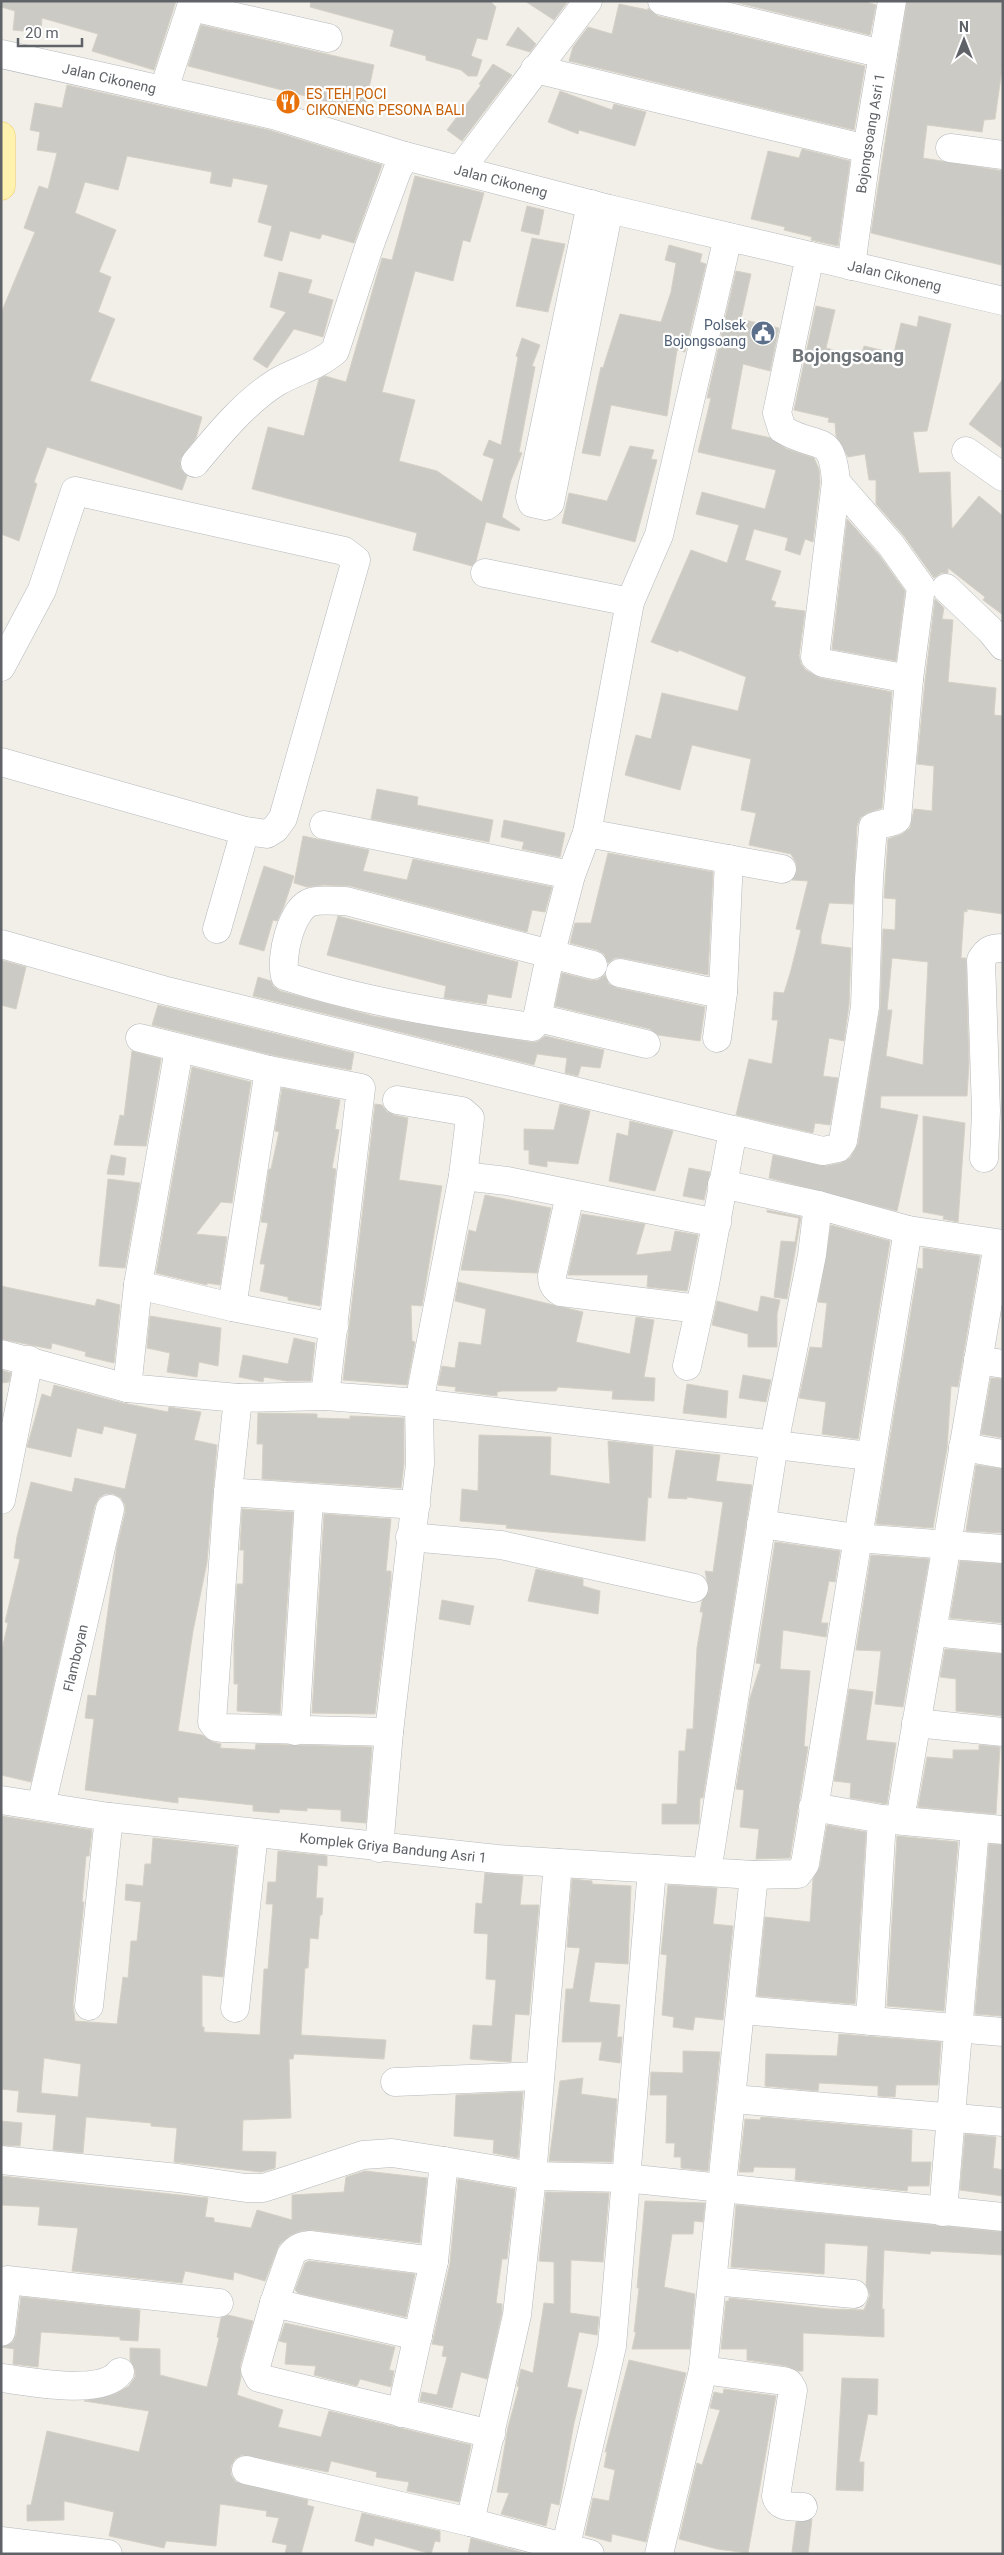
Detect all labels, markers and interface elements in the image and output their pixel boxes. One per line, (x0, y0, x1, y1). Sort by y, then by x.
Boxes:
scale bar (18, 15, 81, 47)
north arrow (939, 15, 989, 65)
text: N (959, 19, 969, 35)
text: 20 m (25, 24, 59, 42)
street label: Jalan Cikoneng (61, 60, 158, 97)
street label: Bojongsoang Asri 1 (853, 72, 888, 195)
place label: ES TEH POCI CIKONENG PESONA BALI (306, 86, 465, 118)
restaurant icon: ES TEH POCI CIKONENG PESONA BALI (275, 89, 301, 115)
street label: Jalan Cikoneng (452, 161, 549, 201)
street label: Jalan Cikoneng (846, 257, 943, 294)
place label: Polsek Bojongsoang (664, 317, 747, 349)
public building icon: Polsek Bojongsoang (750, 320, 776, 346)
district label: Bojongsoang (792, 344, 904, 367)
street label: Flamboyan (60, 1623, 91, 1693)
street label: Komplek Griya Bandung Asri 1 (299, 1830, 487, 1866)

